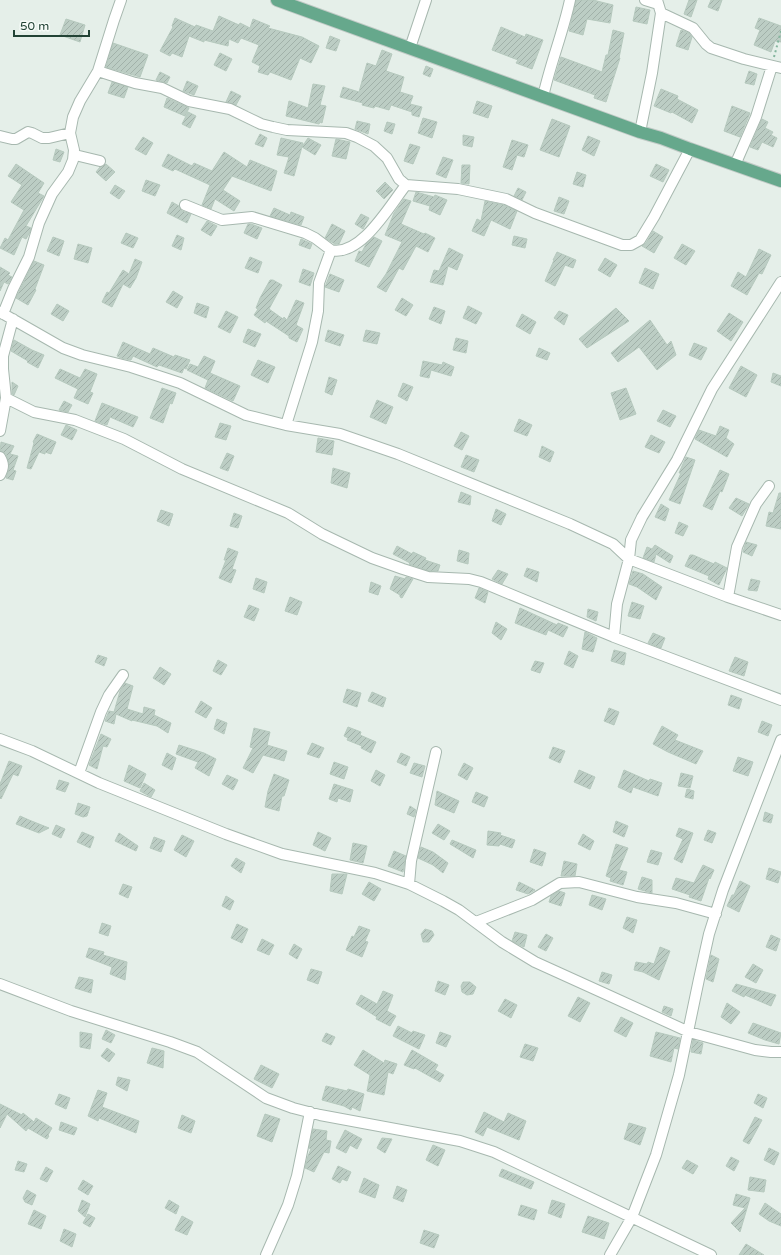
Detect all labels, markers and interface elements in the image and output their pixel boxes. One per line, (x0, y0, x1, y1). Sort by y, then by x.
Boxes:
scale bar (14, 12, 89, 38)
text: 50 m (20, 19, 49, 33)

